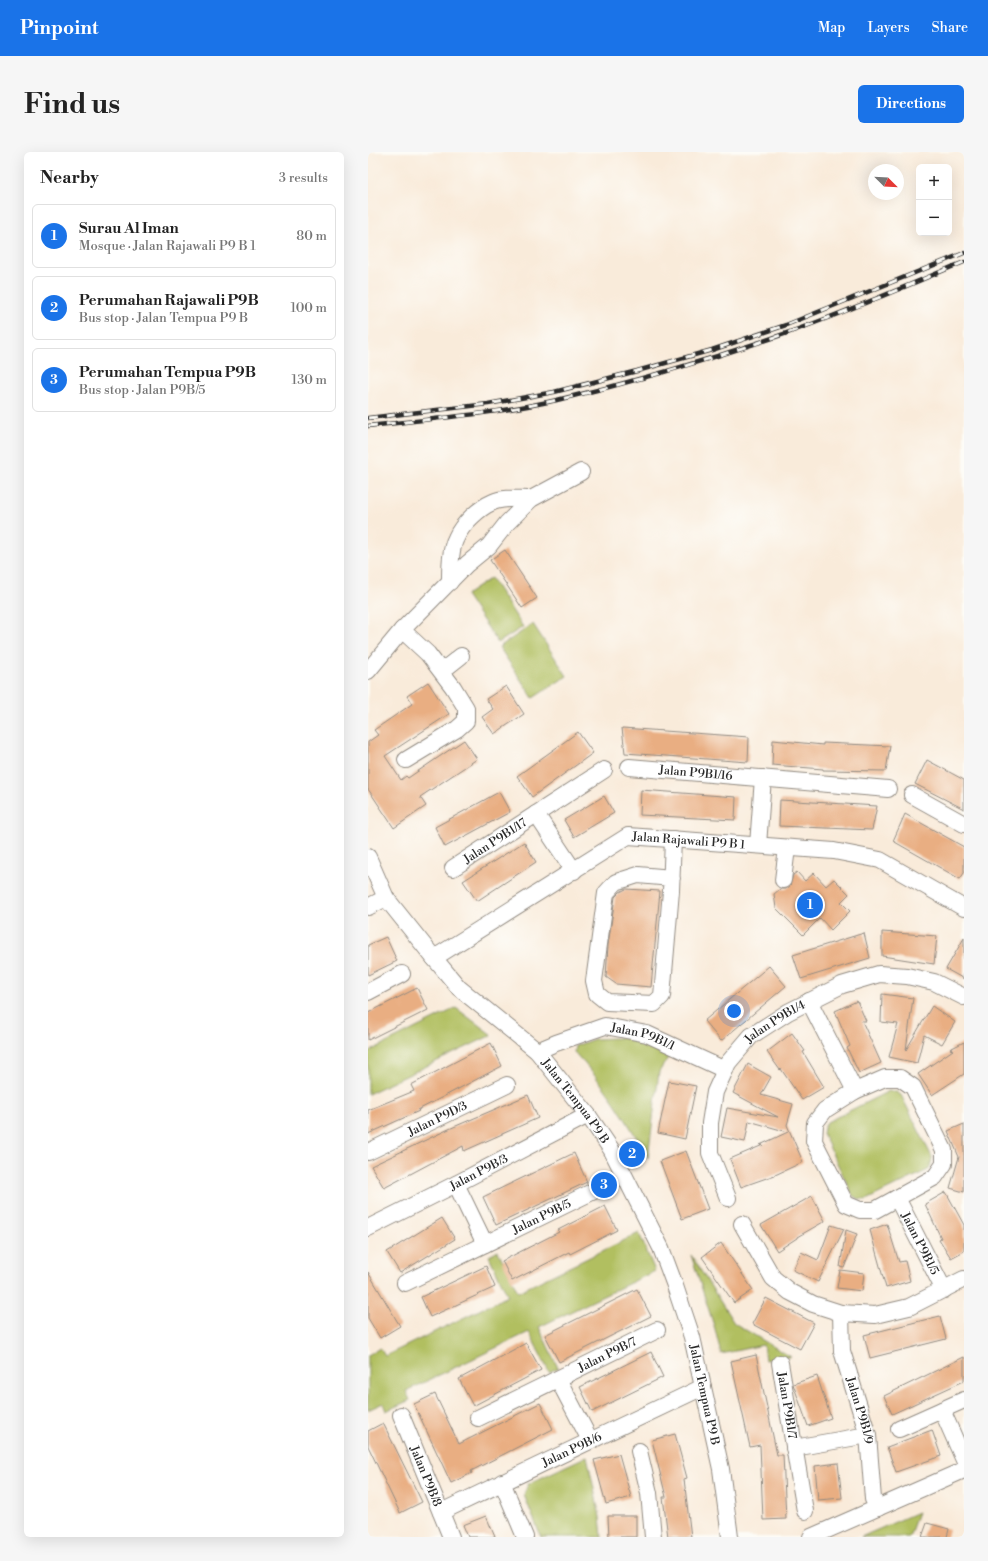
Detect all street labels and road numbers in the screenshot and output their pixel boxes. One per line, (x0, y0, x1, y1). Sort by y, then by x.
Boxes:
street label: Jalan P9B1/16 (657, 762, 733, 784)
street label: Jalan P9B1/17 (460, 815, 530, 868)
street label: Jalan Rajawali P9 B 1 (630, 829, 747, 853)
street label: Jalan P9B1/4 (741, 998, 808, 1047)
street label: Jalan P9B1/1 (608, 1020, 678, 1054)
street label: Jalan Tempua P9 B (537, 1055, 612, 1147)
street label: Jalan P9D/3 (405, 1098, 470, 1140)
street label: Jalan P9B/3 (446, 1151, 511, 1194)
street label: Jalan P9B/5 (509, 1196, 574, 1238)
street label: Jalan P9B1/5 (897, 1209, 942, 1278)
street label: Jalan P9B/7 (575, 1334, 639, 1376)
street label: Jalan Tempua P9 B (686, 1342, 723, 1447)
street label: Jalan P9B1/7 (773, 1370, 800, 1440)
street label: Jalan P9B1/9 (842, 1374, 876, 1444)
street label: Jalan P9B/6 (539, 1429, 604, 1471)
street label: Jalan P9B/8 (406, 1443, 445, 1509)

